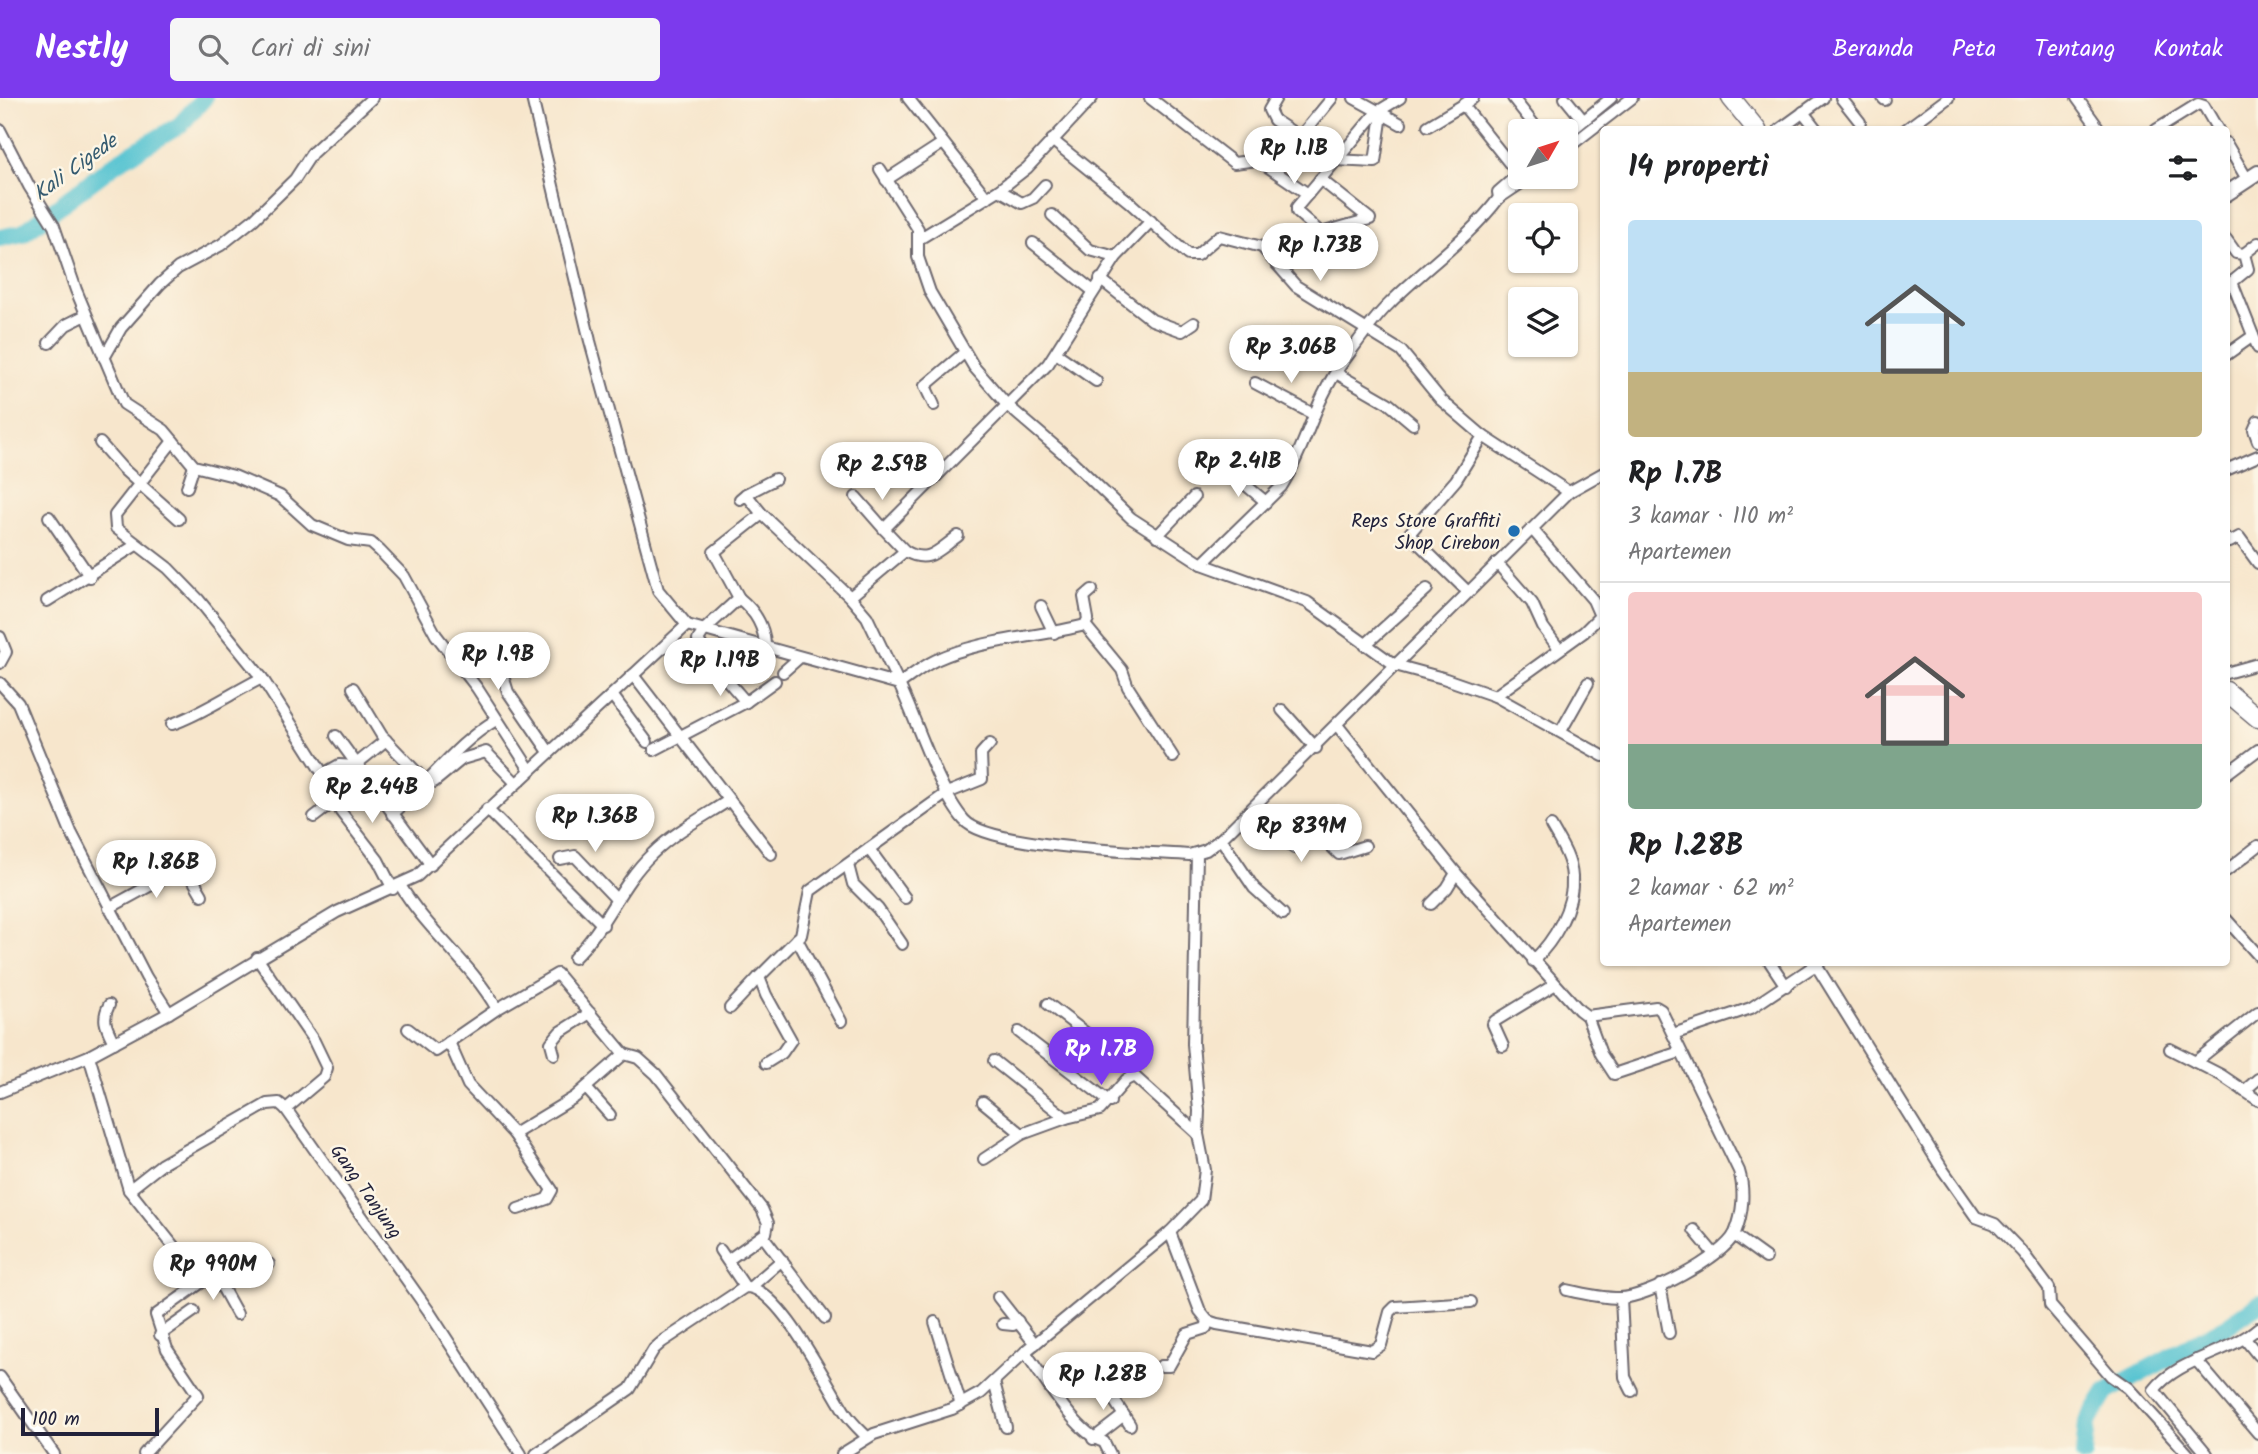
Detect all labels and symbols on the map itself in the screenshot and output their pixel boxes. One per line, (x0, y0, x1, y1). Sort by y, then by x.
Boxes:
north arrow (1508, 119, 1578, 189)
water label: Kali Cigede (27, 125, 127, 210)
pin: Rp 1.1B (1229, 126, 1359, 186)
pin: Rp 1.73B (1248, 223, 1392, 283)
pin: Rp 3.06B (1219, 326, 1363, 385)
pin: Rp 2.41B (1166, 440, 1310, 499)
pin: Rp 2.59B (810, 442, 954, 502)
place label: Reps Store Graffiti Shop Cirebon (1351, 507, 1501, 559)
marker: Reps Store Graffiti Shop Cirebon (1506, 523, 1522, 539)
pin: Rp 1.9B (433, 632, 563, 692)
pin: Rp 1.19B (648, 638, 792, 698)
pin: Rp 2.44B (300, 766, 444, 825)
pin: Rp 1.36B (523, 794, 667, 854)
pin: Rp 839M (1236, 804, 1366, 864)
pin: Rp 1.86B (84, 840, 228, 900)
pin: Rp 1.7B (1036, 1028, 1166, 1087)
street label: Gang Tanjung (322, 1139, 409, 1246)
pin: Rp 990M (148, 1242, 278, 1302)
pin: Rp 1.28B (1031, 1352, 1175, 1412)
scale bar (21, 1405, 159, 1437)

